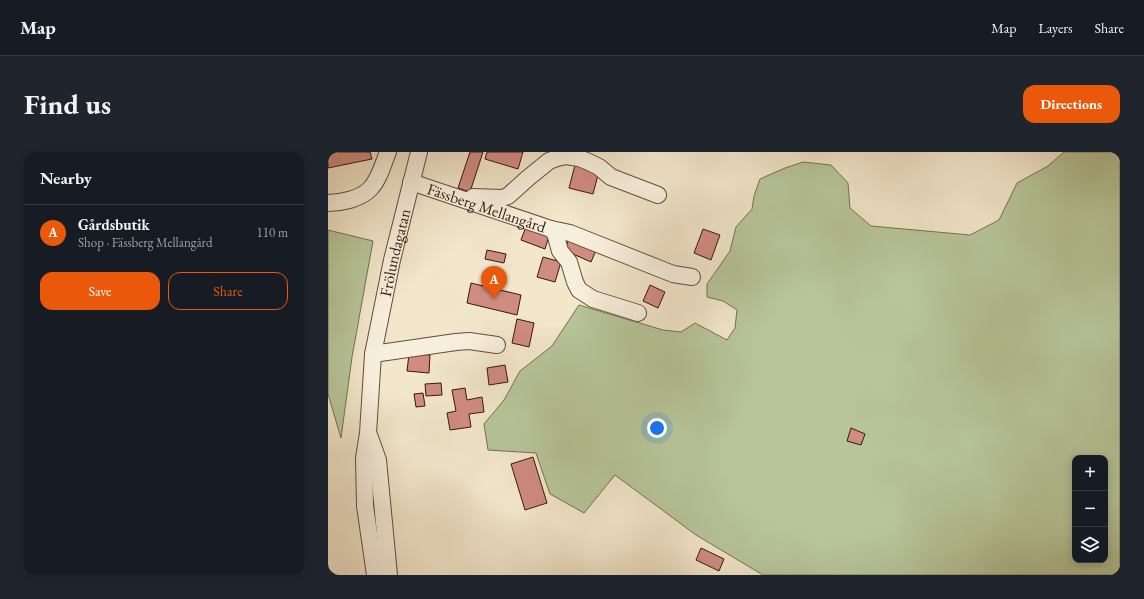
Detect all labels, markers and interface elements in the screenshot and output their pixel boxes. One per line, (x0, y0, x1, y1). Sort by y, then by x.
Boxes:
text: Map (20, 15, 56, 40)
text: Map (991, 19, 1016, 37)
text: Layers (1038, 19, 1073, 37)
text: Share (1095, 19, 1124, 37)
button: Directions (1023, 85, 1120, 123)
text: Find us (24, 86, 111, 122)
text: Nearby (40, 167, 92, 189)
street label: Fässberg Mellangård (424, 178, 550, 238)
street label: Frölundagatan (375, 206, 416, 298)
text: Gårdsbutik (78, 215, 150, 234)
text: A (48, 224, 58, 241)
text: 110 m (257, 224, 288, 241)
text: Shop · Fässberg Mellangård (78, 234, 213, 251)
pin: A (481, 266, 507, 299)
button: Save (40, 272, 160, 310)
button: Share (168, 272, 288, 310)
your location (647, 418, 667, 438)
map controls (1072, 455, 1108, 563)
button: + (1072, 455, 1108, 491)
button: − (1072, 491, 1108, 527)
button: layers (1072, 527, 1108, 563)

